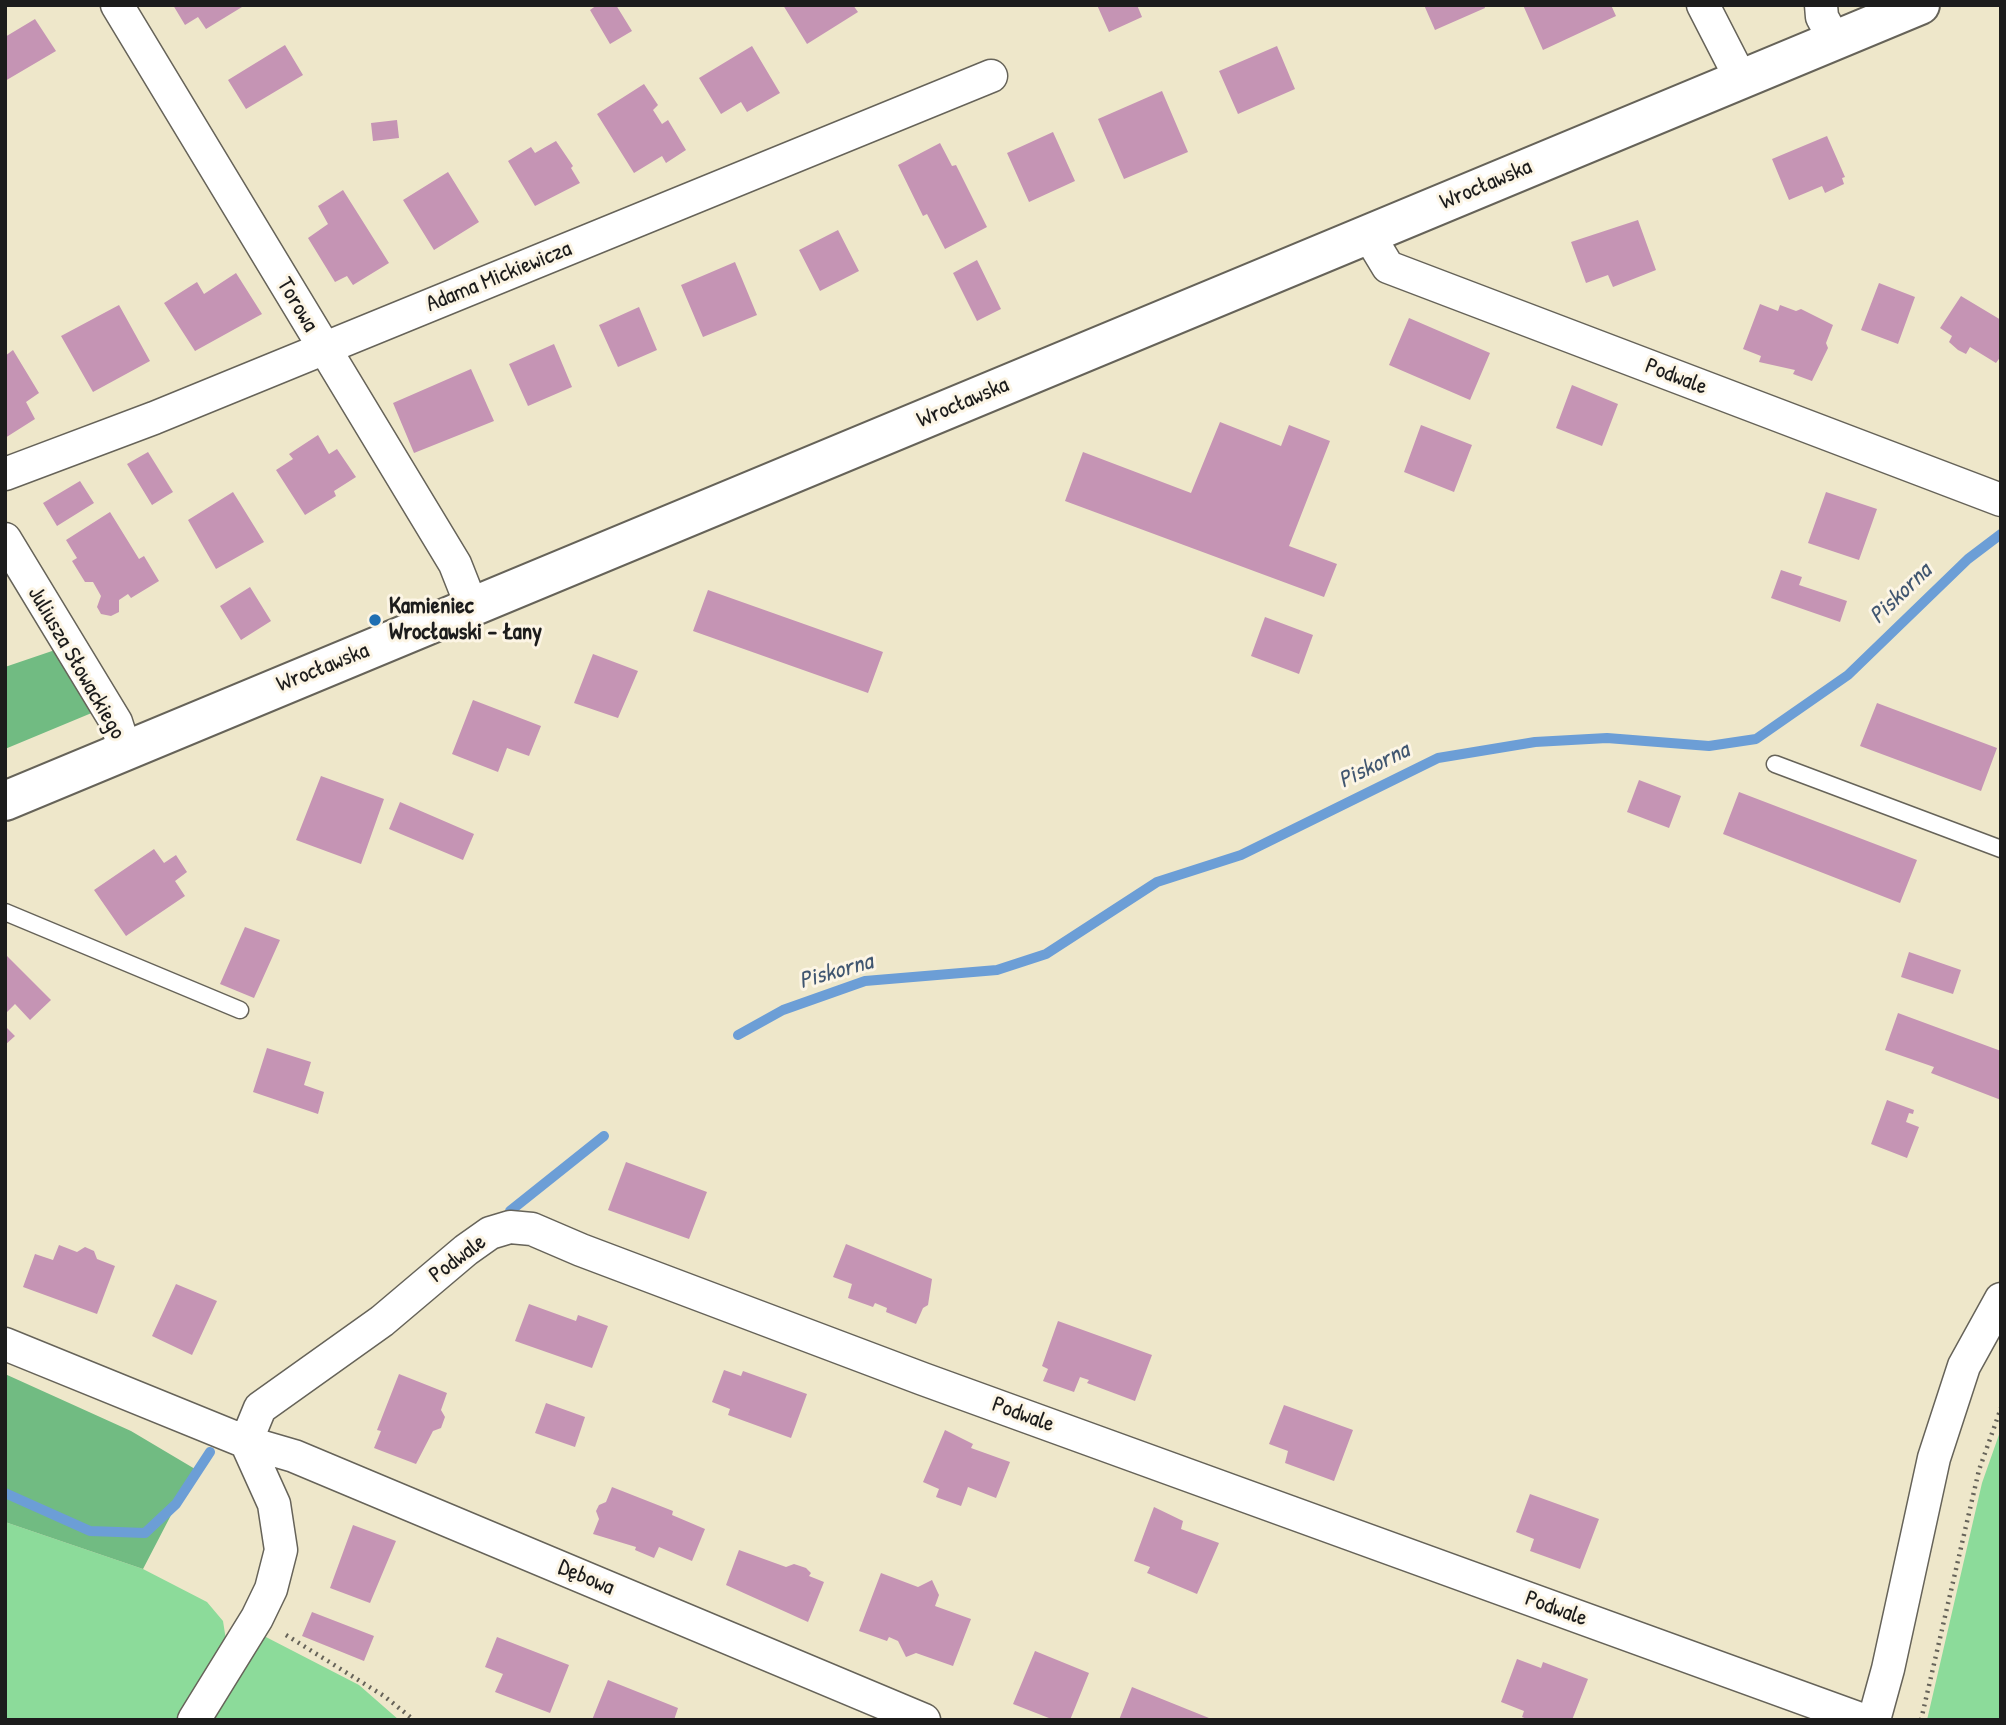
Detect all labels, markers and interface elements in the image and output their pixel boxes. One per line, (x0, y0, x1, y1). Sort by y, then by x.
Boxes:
street label: Wrocławska (1436, 153, 1536, 217)
street label: Adama Mickiewicza (422, 235, 576, 319)
street label: Torowa (270, 273, 324, 337)
street label: Podwale (1641, 353, 1711, 401)
street label: Wrocławska (913, 371, 1013, 435)
water label: Piskorna (1864, 557, 1938, 631)
street label: Juliusza Słowackiego (21, 582, 131, 744)
place label: Kamieniec Wrocławski – Łany (389, 593, 542, 647)
marker: Kamieniec Wrocławski – Łany (367, 612, 383, 628)
street label: Wrocławska (273, 637, 373, 699)
water label: Piskorna (1334, 737, 1414, 795)
water label: Piskorna (796, 948, 876, 996)
street label: Podwale (424, 1229, 492, 1289)
street label: Podwale (988, 1391, 1058, 1439)
street label: Dębowa (554, 1554, 618, 1602)
street label: Podwale (1521, 1585, 1591, 1633)

